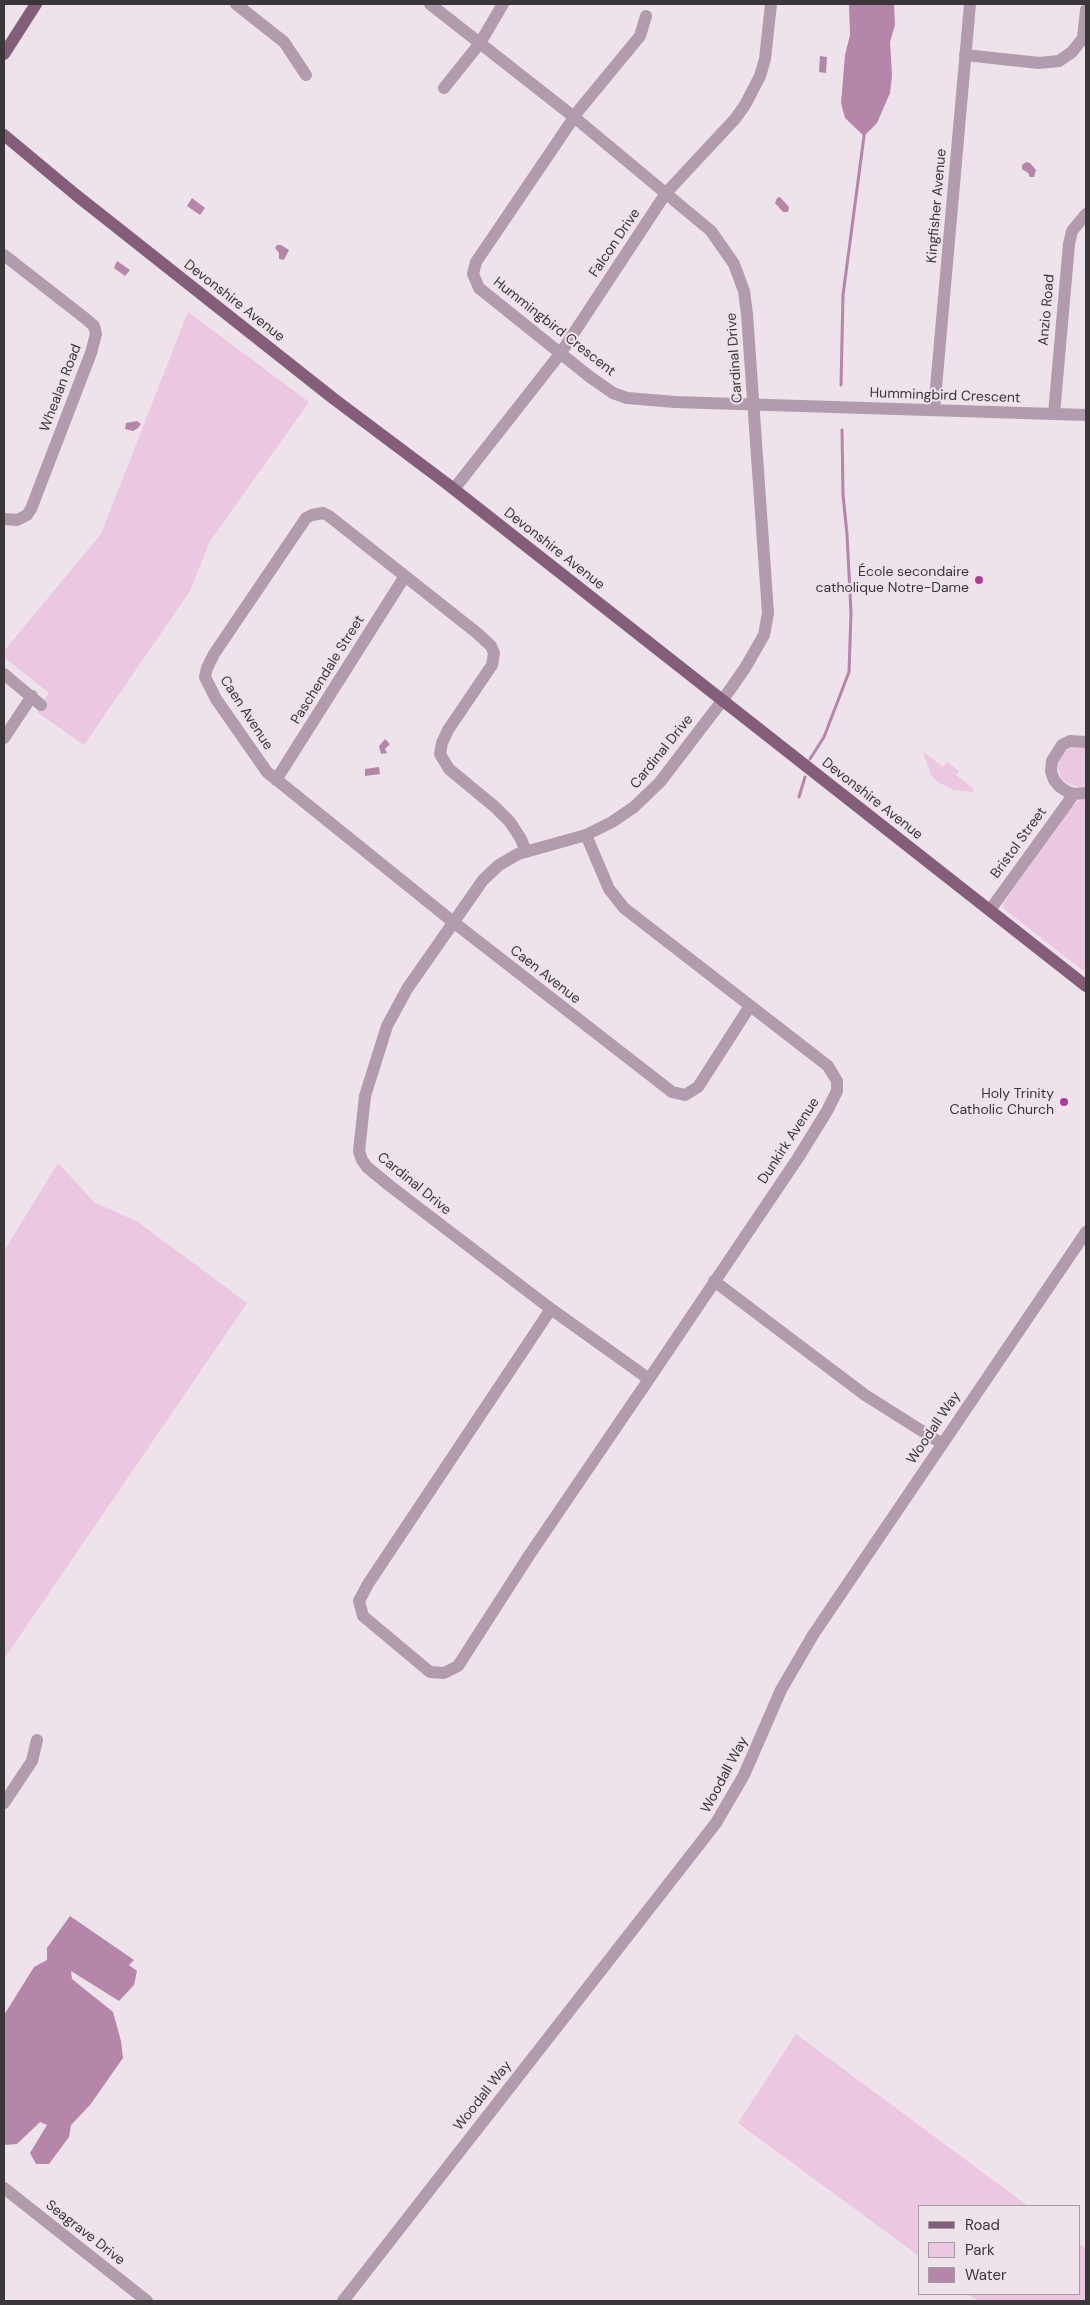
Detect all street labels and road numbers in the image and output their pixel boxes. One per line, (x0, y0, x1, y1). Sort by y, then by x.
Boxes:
street label: Kingfisher Avenue (924, 148, 950, 264)
street label: Falcon Drive (586, 206, 644, 280)
street label: Devonshire Avenue (180, 256, 288, 346)
street label: Hummingbird Crescent (489, 274, 619, 380)
street label: Anzio Road (1036, 274, 1058, 346)
street label: Cardinal Drive (723, 312, 747, 404)
street label: Whealan Road (37, 342, 85, 434)
street label: Hummingbird Crescent (869, 385, 1021, 407)
street label: Devonshire Avenue (500, 504, 608, 594)
street label: Paschendale Street (288, 612, 368, 728)
street label: Caen Avenue (216, 673, 276, 753)
street label: Cardinal Drive (627, 712, 697, 792)
street label: Devonshire Avenue (818, 754, 926, 844)
street label: Bristol Street (988, 804, 1050, 882)
street label: Caen Avenue (506, 942, 584, 1008)
street label: Dunkirk Avenue (755, 1095, 823, 1187)
street label: Cardinal Drive (374, 1149, 454, 1219)
street label: Woodall Way (904, 1389, 964, 1467)
street label: Woodall Way (698, 1734, 752, 1816)
street label: Woodall Way (451, 2058, 515, 2134)
street label: Seagrave Drive (42, 2197, 128, 2269)

